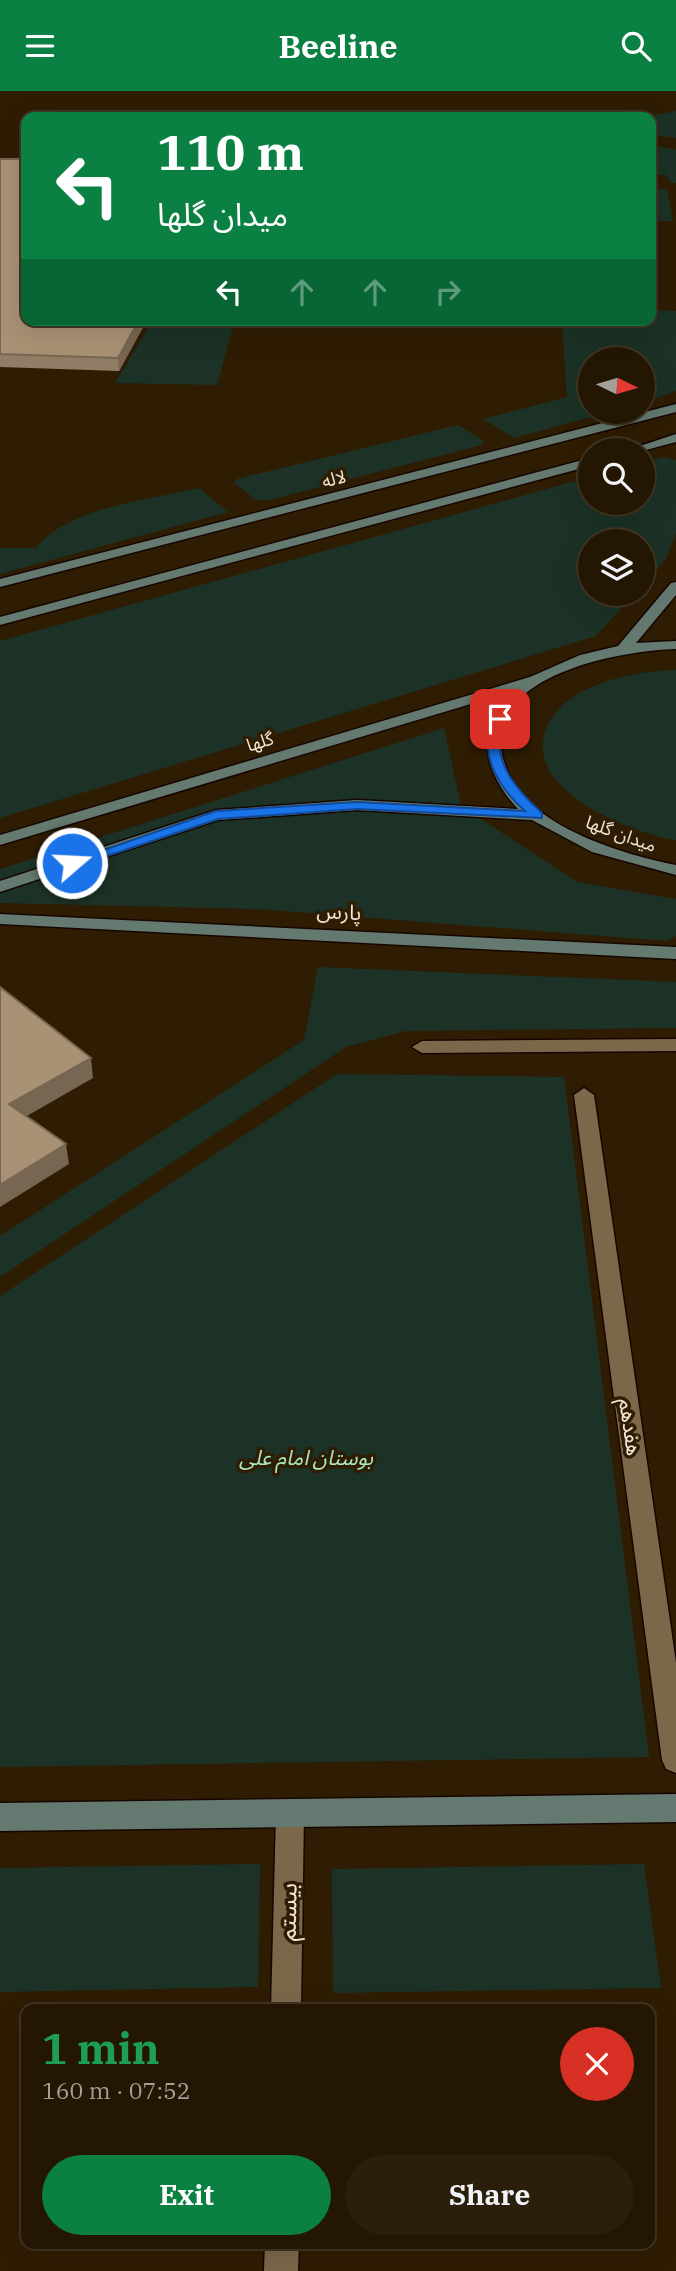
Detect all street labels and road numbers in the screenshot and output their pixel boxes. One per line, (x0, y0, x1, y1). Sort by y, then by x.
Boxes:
street label: لاله (319, 464, 348, 493)
street label: گلها (243, 726, 277, 756)
street label: میدان گلها (583, 810, 660, 857)
street label: پارس (316, 896, 362, 926)
street label: هفدهم (611, 1396, 649, 1458)
street label: بیستم (270, 1883, 306, 1941)

